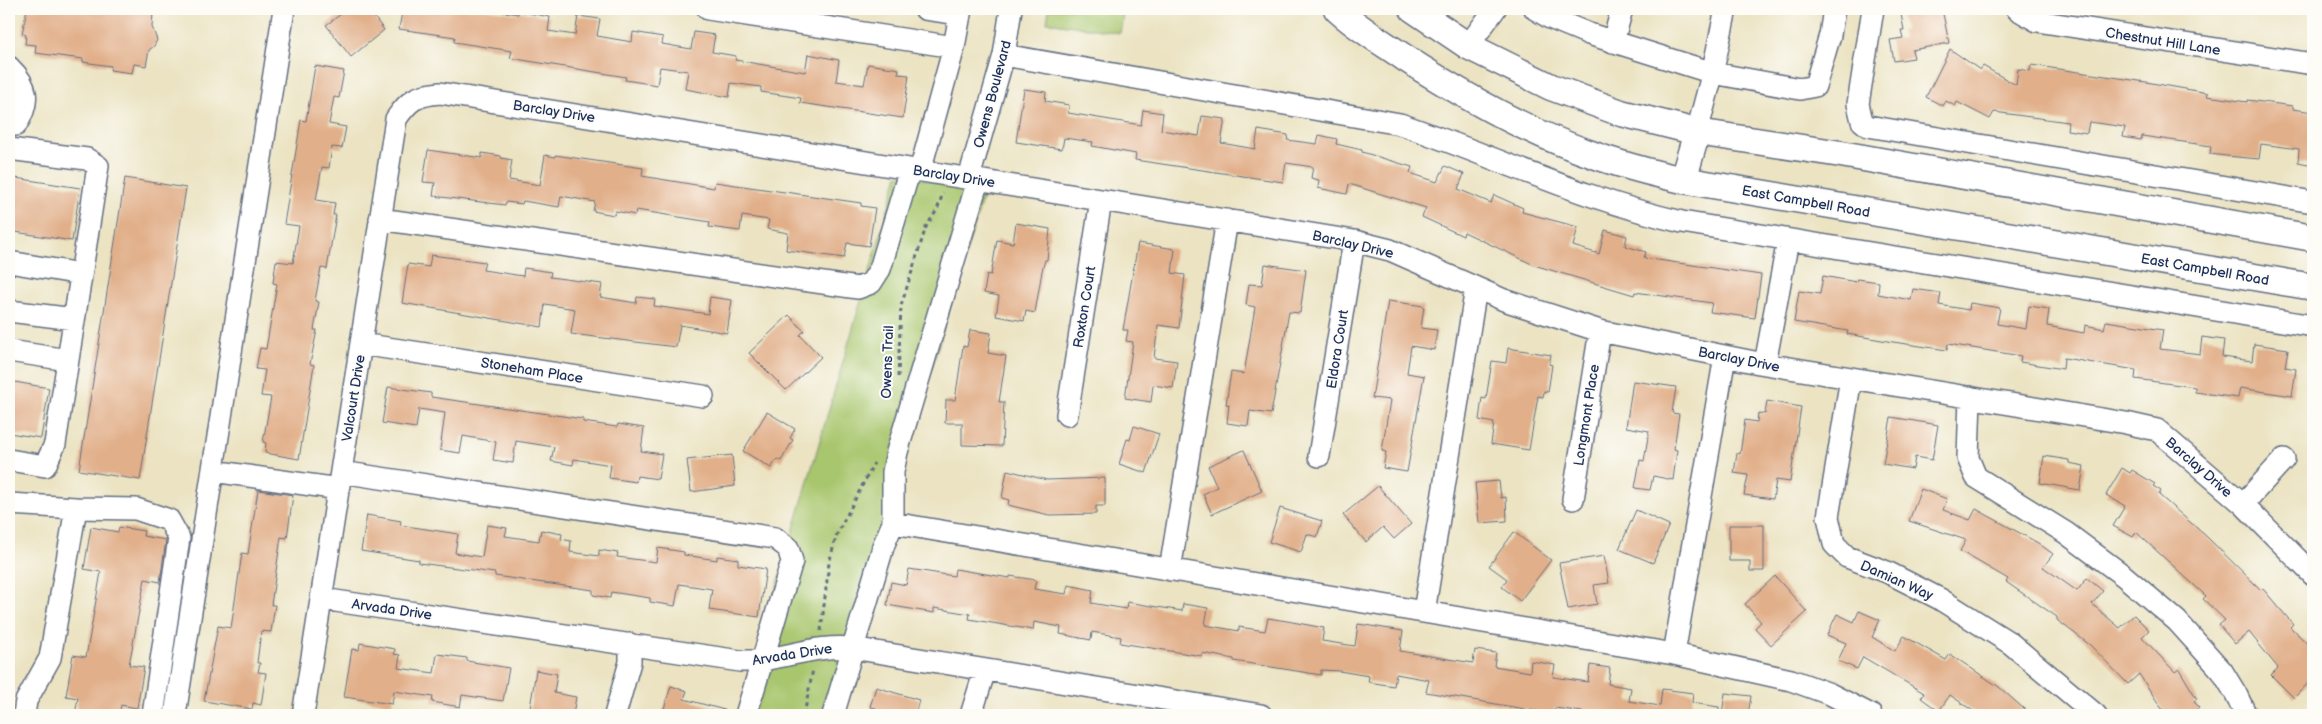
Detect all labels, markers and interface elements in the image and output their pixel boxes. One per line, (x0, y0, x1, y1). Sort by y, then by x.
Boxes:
street label: Chestnut Hill Lane (2104, 24, 2222, 59)
street label: Owens Boulevard (970, 39, 1015, 150)
street label: Barclay Drive (512, 97, 596, 126)
street label: Barclay Drive (912, 162, 996, 191)
street label: East Campbell Road (1741, 182, 1871, 221)
street label: Barclay Drive (1311, 227, 1395, 262)
street label: East Campbell Road (2140, 250, 2270, 289)
street label: Roxton Court (1070, 264, 1099, 349)
street label: Eldora Court (1323, 308, 1352, 390)
street label: Owens Trail (878, 325, 897, 399)
street label: Barclay Drive (1697, 343, 1781, 376)
street label: Valcourt Drive (338, 353, 369, 443)
street label: Stoneham Place (480, 354, 584, 387)
street label: Longmont Place (1570, 363, 1603, 467)
street label: Barclay Drive (2162, 434, 2235, 501)
street label: Damian Way (1858, 557, 1937, 604)
street label: Arvada Drive (351, 595, 433, 624)
street label: Arvada Drive (751, 640, 833, 669)

